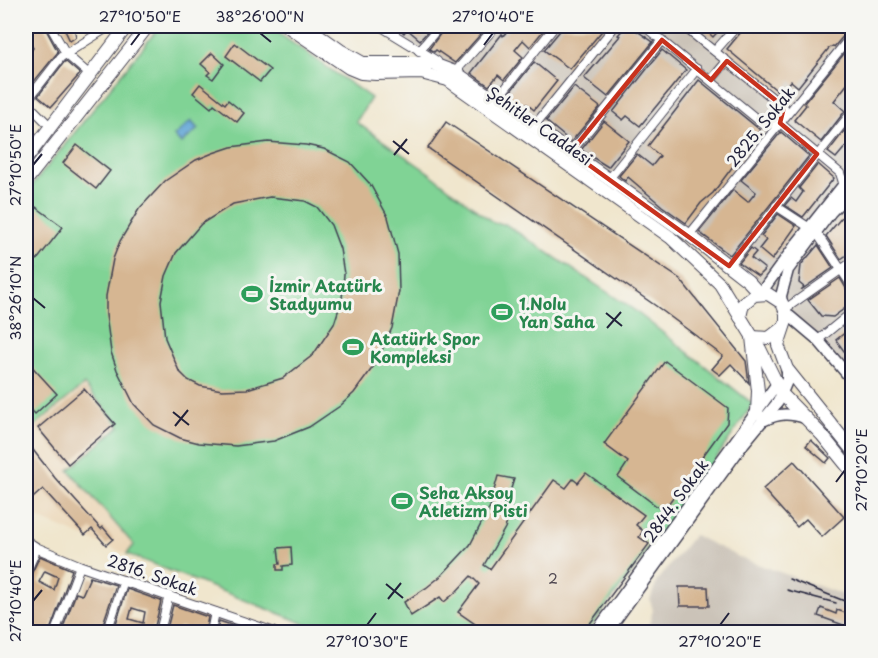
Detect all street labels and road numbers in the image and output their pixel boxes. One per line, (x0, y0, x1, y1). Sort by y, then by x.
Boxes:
street label: Şehitler Caddesi (482, 80, 598, 170)
street label: 2825. Sokak (720, 81, 800, 171)
street label: 2844. Sokak (637, 453, 713, 547)
street label: 2816. Sokak (105, 547, 201, 601)

